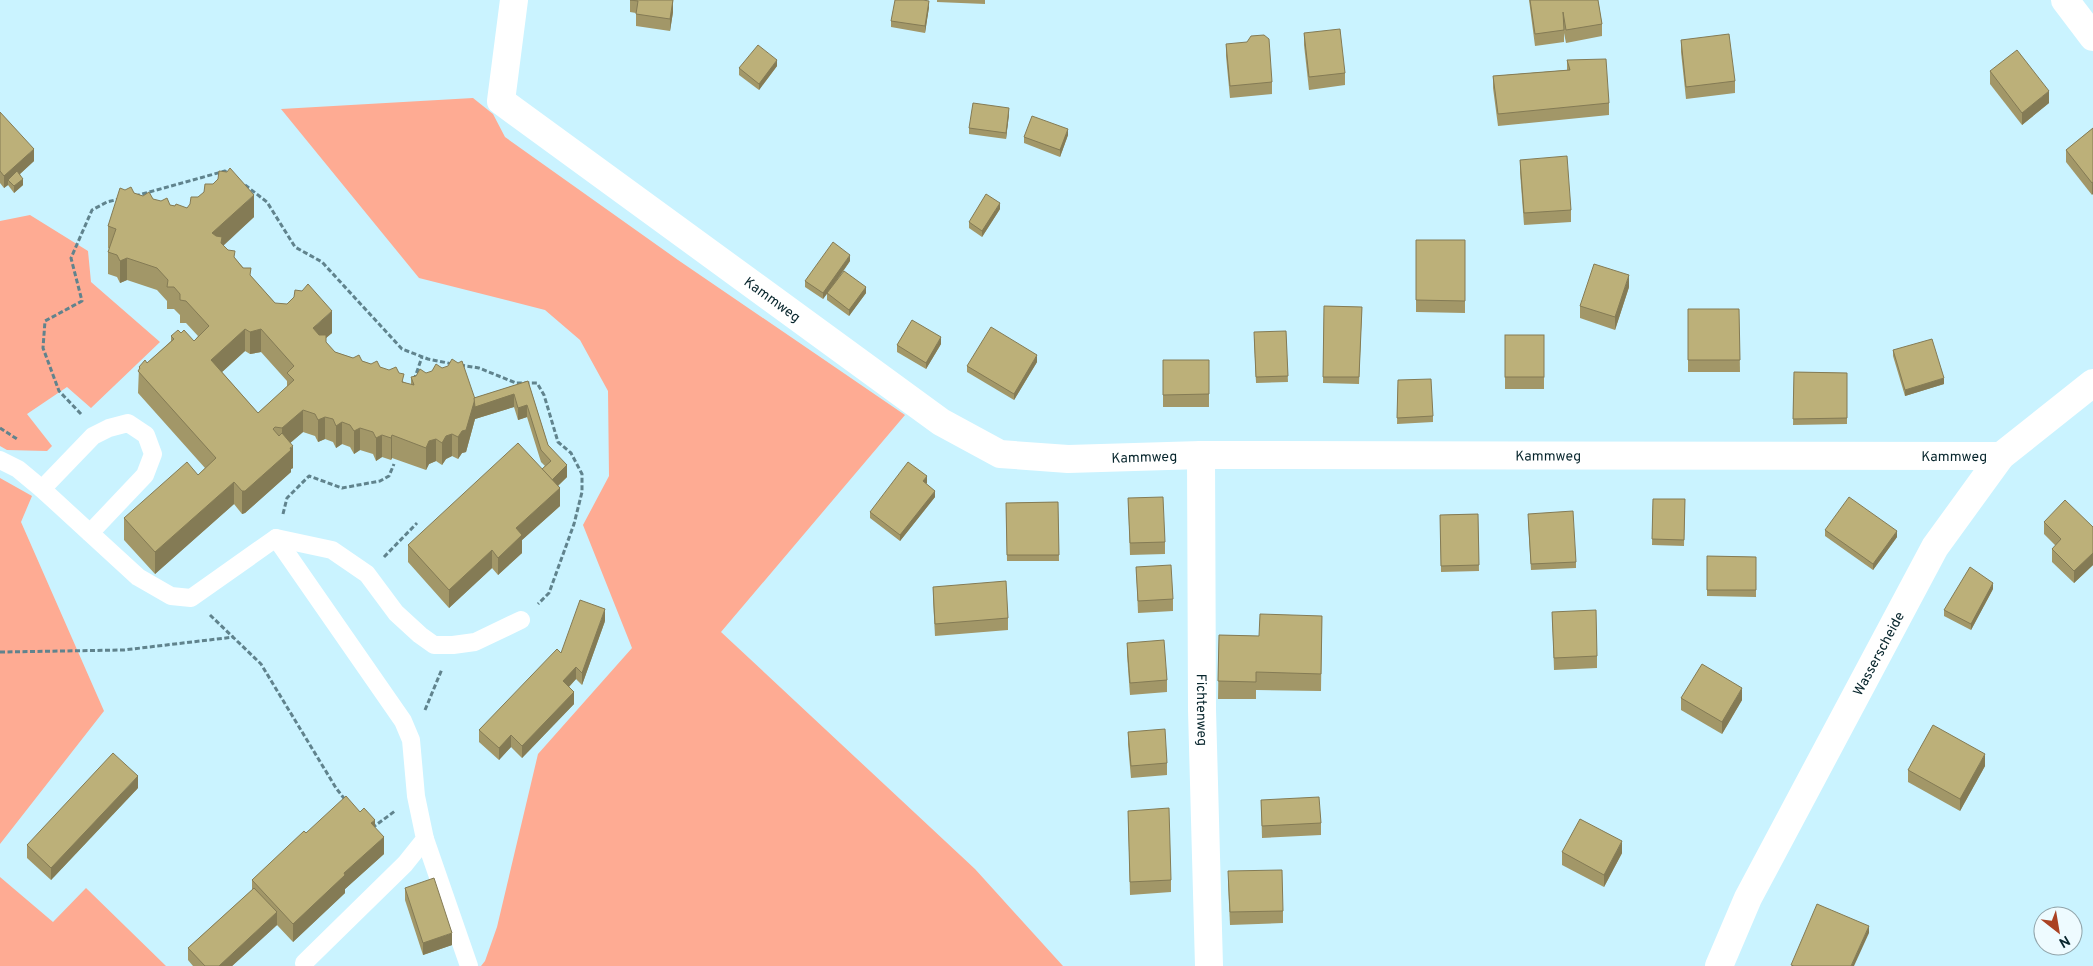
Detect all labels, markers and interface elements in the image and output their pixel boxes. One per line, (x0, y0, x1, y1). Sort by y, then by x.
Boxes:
street label: Kammweg (740, 274, 803, 327)
street label: Kammweg (1515, 448, 1581, 465)
street label: Kammweg (1111, 449, 1177, 468)
street label: Kammweg (1921, 449, 1987, 466)
street label: Wasserscheide (1850, 609, 1909, 699)
street label: Fichtenweg (1192, 674, 1210, 746)
north arrow (2033, 906, 2083, 956)
text: N (2055, 931, 2073, 951)

